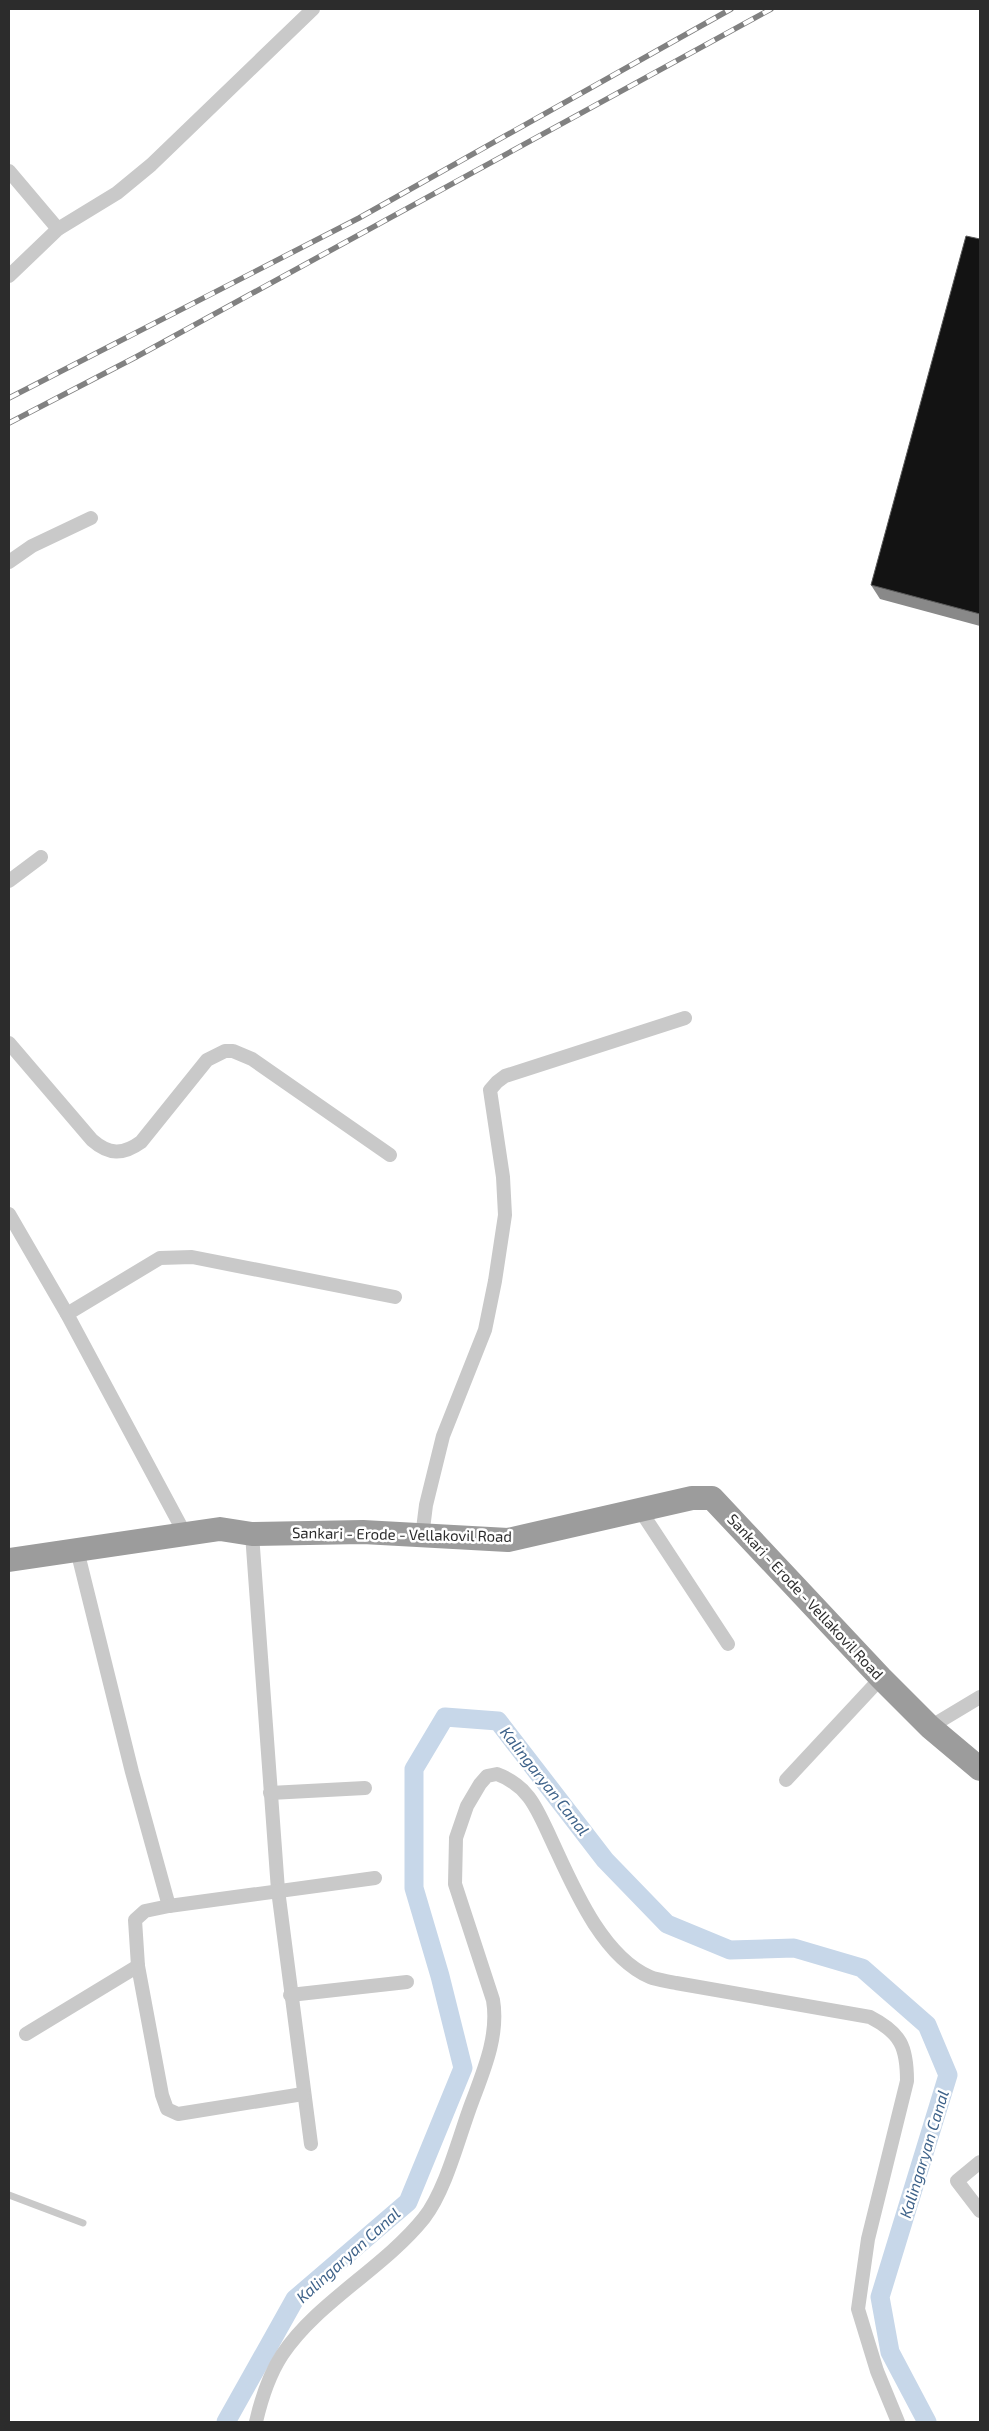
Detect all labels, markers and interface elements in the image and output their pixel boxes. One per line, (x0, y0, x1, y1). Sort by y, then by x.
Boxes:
street label: Sankari - Erode - Vellakovil Road (724, 1510, 887, 1683)
street label: Sankari - Erode - Vellakovil Road (292, 1523, 512, 1545)
water label: Kalingaryan Canal (496, 1722, 594, 1840)
water label: Kalingaryan Canal (895, 2088, 953, 2220)
water label: Kalingaryan Canal (292, 2203, 404, 2307)

